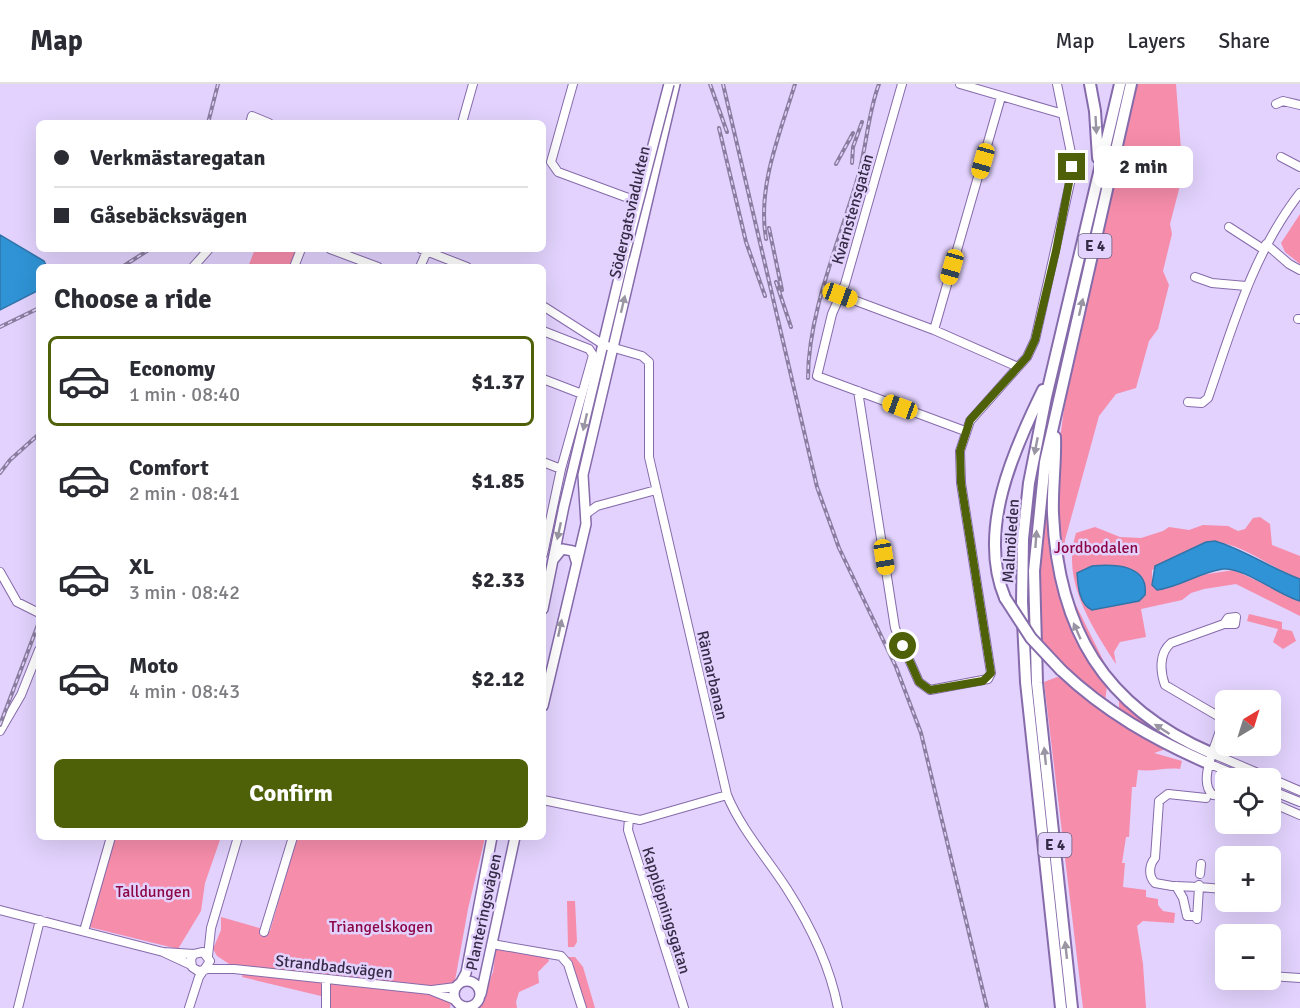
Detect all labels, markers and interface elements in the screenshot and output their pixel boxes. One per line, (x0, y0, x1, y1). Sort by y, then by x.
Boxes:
text: Map (30, 24, 83, 58)
text: Map (1056, 28, 1094, 54)
text: Layers (1127, 28, 1185, 54)
text: Share (1218, 28, 1270, 54)
one-way arrow (1091, 116, 1100, 135)
car (969, 141, 997, 181)
text: Verkmästaregatan (90, 144, 266, 171)
street label: Södergatsviadukten (605, 144, 655, 280)
callout: 2 min (1093, 146, 1192, 188)
street label: Kvarnstensgatan (828, 152, 878, 267)
route end (1058, 153, 1085, 180)
text: 2 min (1119, 154, 1168, 179)
text: Gåsebäcksvägen (90, 202, 247, 229)
road number: E 4 (1078, 234, 1112, 258)
car (938, 247, 966, 287)
car (820, 280, 860, 310)
text: Choose a ride (54, 283, 212, 316)
one-way arrow (619, 295, 629, 313)
one-way arrow (1076, 298, 1086, 317)
icon: car (57, 354, 111, 408)
text: Economy (129, 355, 215, 382)
text: $1.37 (471, 368, 525, 395)
text: 1 min · 08:40 (129, 382, 240, 407)
car (880, 392, 920, 422)
one-way arrow (580, 413, 589, 432)
one-way arrow (1031, 436, 1040, 455)
icon: car (57, 453, 111, 507)
text: Comfort (129, 454, 209, 481)
text: $1.85 (471, 467, 525, 494)
text: 2 min · 08:41 (129, 481, 240, 506)
street label: Malmöleden (998, 498, 1024, 584)
one-way arrow (554, 522, 563, 541)
one-way arrow (1031, 529, 1041, 548)
car (872, 538, 896, 576)
park label: Jordbodalen (1054, 538, 1138, 558)
icon: car (57, 552, 111, 606)
text: XL (129, 553, 154, 580)
text: $2.33 (471, 566, 525, 593)
text: 3 min · 08:42 (129, 580, 240, 605)
one-way arrow (556, 618, 565, 637)
one-way arrow (1072, 622, 1082, 640)
street label: Rännarbanan (692, 629, 732, 722)
route start (889, 632, 916, 659)
icon: car (57, 651, 111, 705)
text: Moto (129, 652, 178, 679)
text: $2.12 (471, 665, 525, 692)
text: 4 min · 08:43 (129, 679, 240, 704)
north arrow (1215, 690, 1281, 756)
map controls (1215, 690, 1281, 990)
one-way arrow (1153, 723, 1170, 734)
one-way arrow (1040, 746, 1050, 765)
button: Confirm (54, 759, 528, 828)
button: locate (1215, 768, 1281, 834)
road number: E 4 (1038, 833, 1072, 857)
street label: Kapplöpningsgatan (637, 844, 695, 976)
button: + (1215, 846, 1281, 912)
street label: Planteringsvägen (462, 852, 506, 973)
park label: Talldungen (115, 882, 191, 902)
park label: Triangelskogen (329, 917, 433, 937)
button: − (1215, 924, 1281, 990)
one-way arrow (1061, 940, 1071, 959)
street label: Strandbadsvägen (274, 951, 394, 983)

